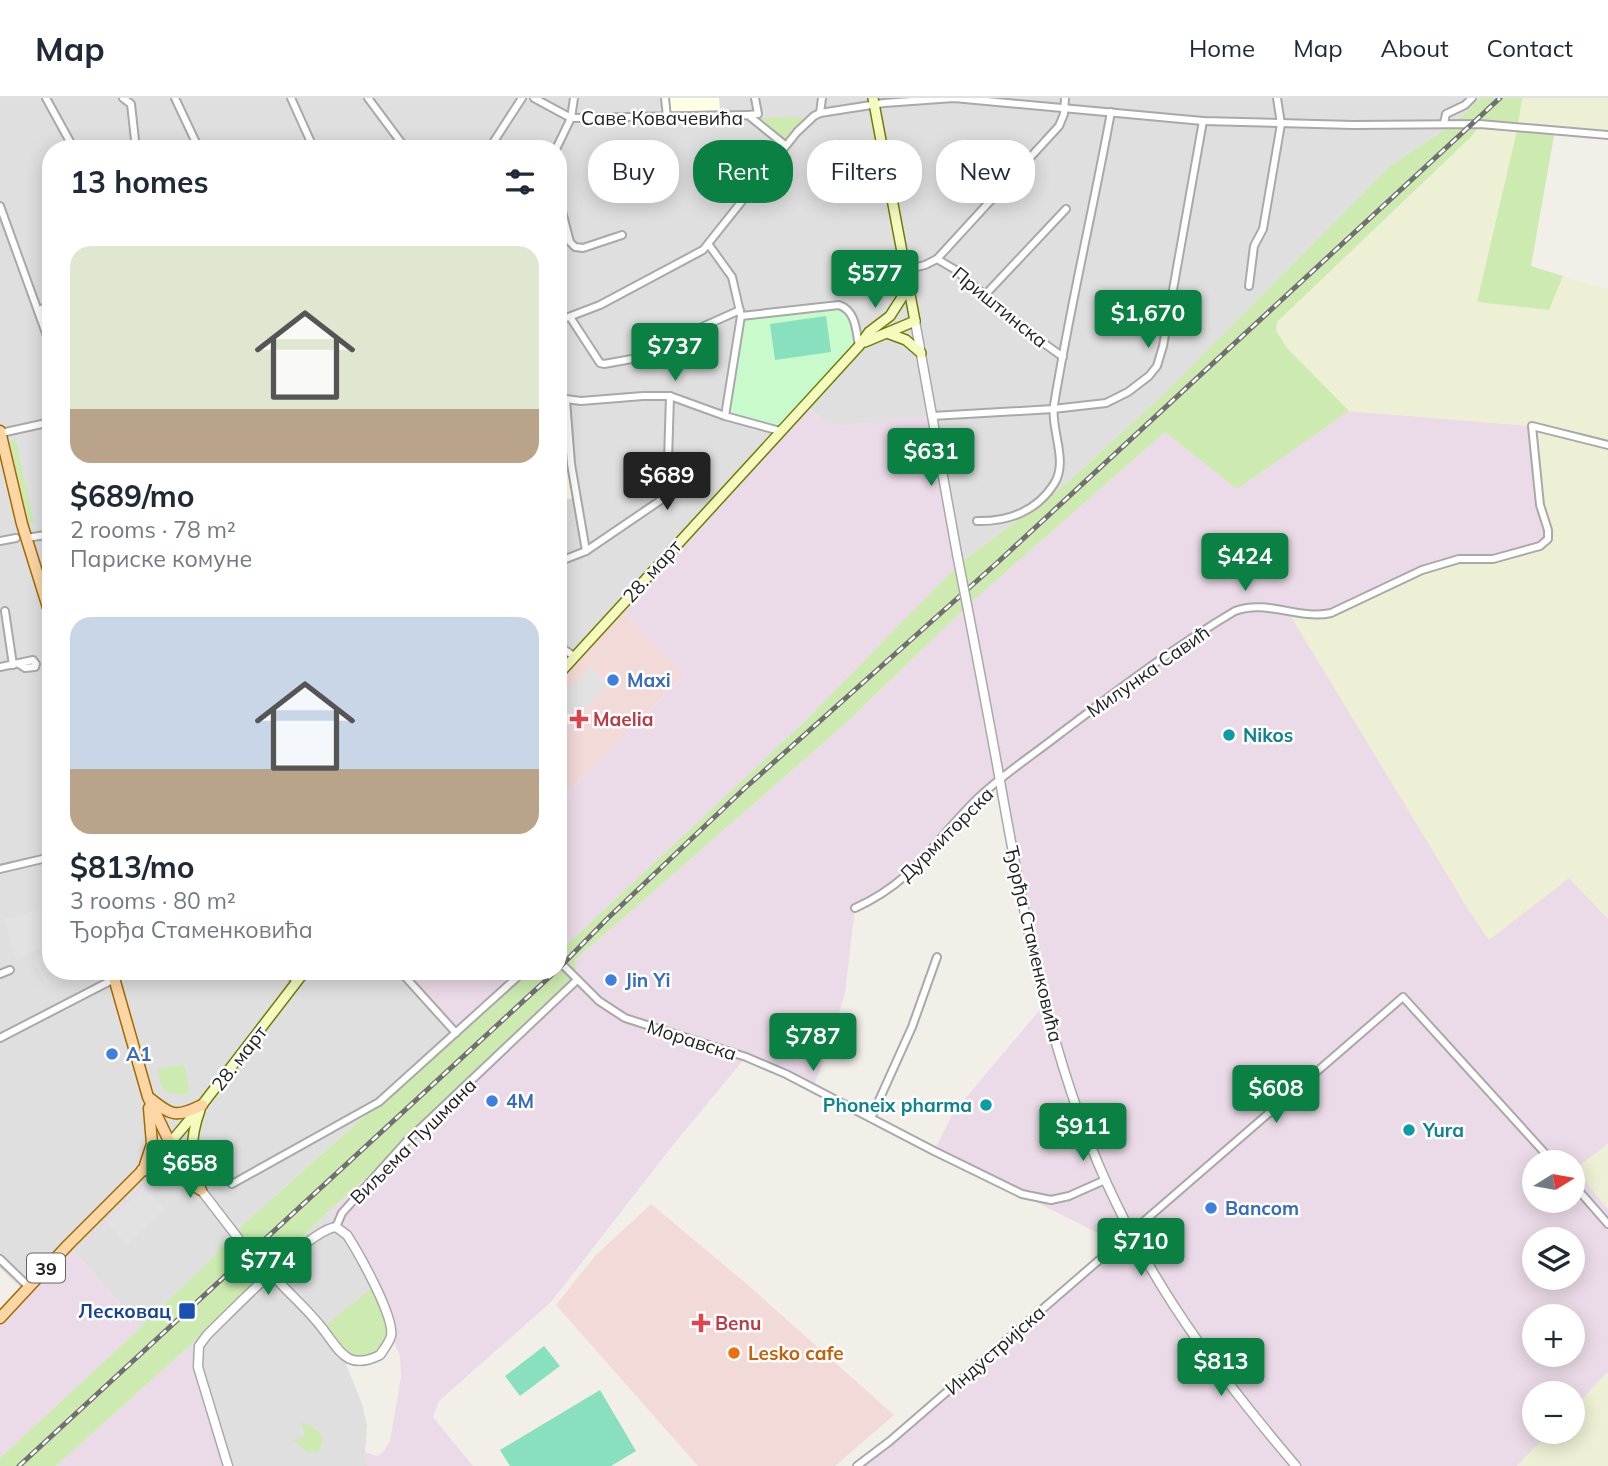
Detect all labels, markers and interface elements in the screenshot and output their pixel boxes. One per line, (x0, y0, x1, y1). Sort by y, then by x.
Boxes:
text: Map (35, 28, 105, 69)
text: Home (1189, 33, 1255, 63)
text: Map (1293, 33, 1343, 63)
text: About (1381, 33, 1449, 63)
text: Contact (1487, 33, 1573, 63)
street label: Саве Ковачевића (581, 106, 743, 130)
chip: Buy (588, 140, 679, 203)
chip: Rent (693, 140, 793, 203)
chip: Filters (807, 140, 922, 203)
chip: New (936, 140, 1035, 203)
text: 13 homes (70, 163, 209, 201)
icon: filters (501, 163, 539, 201)
pin: $577 (834, 250, 916, 310)
text: $577 (847, 258, 903, 287)
street label: Приштинска (947, 261, 1053, 353)
pin: $1,670 (1091, 290, 1205, 350)
icon: home (242, 292, 368, 418)
text: $1,670 (1111, 298, 1185, 327)
pin: $737 (634, 324, 716, 383)
text: $737 (647, 331, 703, 360)
pin: $631 (890, 428, 972, 488)
text: $631 (903, 436, 959, 465)
pin: $689 (626, 452, 708, 512)
text: $689 (639, 460, 695, 489)
text: $689/mo (70, 477, 194, 515)
text: 2 rooms · 78 m² (70, 515, 236, 544)
pin: $424 (1204, 533, 1286, 593)
street label: 28. март (617, 534, 687, 608)
text: $424 (1217, 541, 1273, 570)
text: Париске комуне (70, 544, 252, 573)
street label: Милунка Савић (1082, 620, 1214, 722)
icon: home (242, 663, 368, 789)
place label: Maxi (627, 668, 671, 692)
marker: Maxi (605, 672, 621, 688)
place label: Maelia (593, 707, 653, 731)
marker: Maelia (571, 711, 587, 727)
place label: Nikos (1243, 723, 1293, 747)
marker: Nikos (1221, 727, 1237, 743)
street label: Дурмиторска (894, 782, 998, 886)
street label: Ђорђа Стаменковића (1000, 844, 1068, 1044)
text: $813/mo (70, 848, 194, 886)
text: 3 rooms · 80 m² (70, 886, 236, 915)
text: Ђорђа Стаменковића (70, 915, 313, 944)
place label: Jin Yi (625, 968, 670, 992)
marker: Jin Yi (603, 972, 619, 988)
street label: Моравска (644, 1014, 740, 1066)
pin: $787 (772, 1014, 854, 1073)
street label: 28. март (206, 1020, 272, 1096)
text: $787 (785, 1021, 841, 1050)
place label: A1 (126, 1042, 152, 1066)
marker: A1 (104, 1046, 120, 1062)
pin: $608 (1235, 1066, 1317, 1125)
street label: Виљема Пушмана (345, 1073, 481, 1209)
text: $608 (1248, 1073, 1304, 1102)
place label: 4M (506, 1089, 534, 1113)
marker: 4M (484, 1093, 500, 1109)
place label: Phoneix pharma (823, 1093, 972, 1117)
marker: Phoneix pharma (978, 1097, 994, 1113)
pin: $911 (1042, 1104, 1124, 1163)
text: $911 (1055, 1111, 1111, 1140)
place label: Yura (1422, 1118, 1464, 1142)
marker: Yura (1401, 1122, 1417, 1138)
pin: $658 (149, 1140, 231, 1200)
text: $658 (162, 1148, 218, 1177)
north arrow (1522, 1150, 1586, 1213)
map controls (1522, 1150, 1585, 1444)
place label: Bancom (1225, 1196, 1299, 1220)
marker: Bancom (1203, 1200, 1219, 1216)
pin: $710 (1100, 1218, 1182, 1278)
text: $710 (1113, 1226, 1169, 1255)
button: layers (1522, 1227, 1585, 1290)
pin: $774 (227, 1238, 309, 1297)
text: $774 (240, 1245, 296, 1274)
road number: 39 (27, 1254, 65, 1282)
place label: Лесковац (78, 1299, 171, 1323)
street label: Индустријска (940, 1300, 1050, 1400)
marker: Лесковац (177, 1301, 197, 1321)
button: + (1522, 1304, 1585, 1367)
place label: Benu (715, 1311, 761, 1335)
marker: Benu (693, 1315, 709, 1331)
pin: $813 (1180, 1338, 1262, 1398)
place label: Lesko cafe (748, 1341, 844, 1365)
marker: Lesko cafe (726, 1345, 742, 1361)
text: $813 (1193, 1346, 1249, 1375)
button: − (1522, 1381, 1585, 1444)

